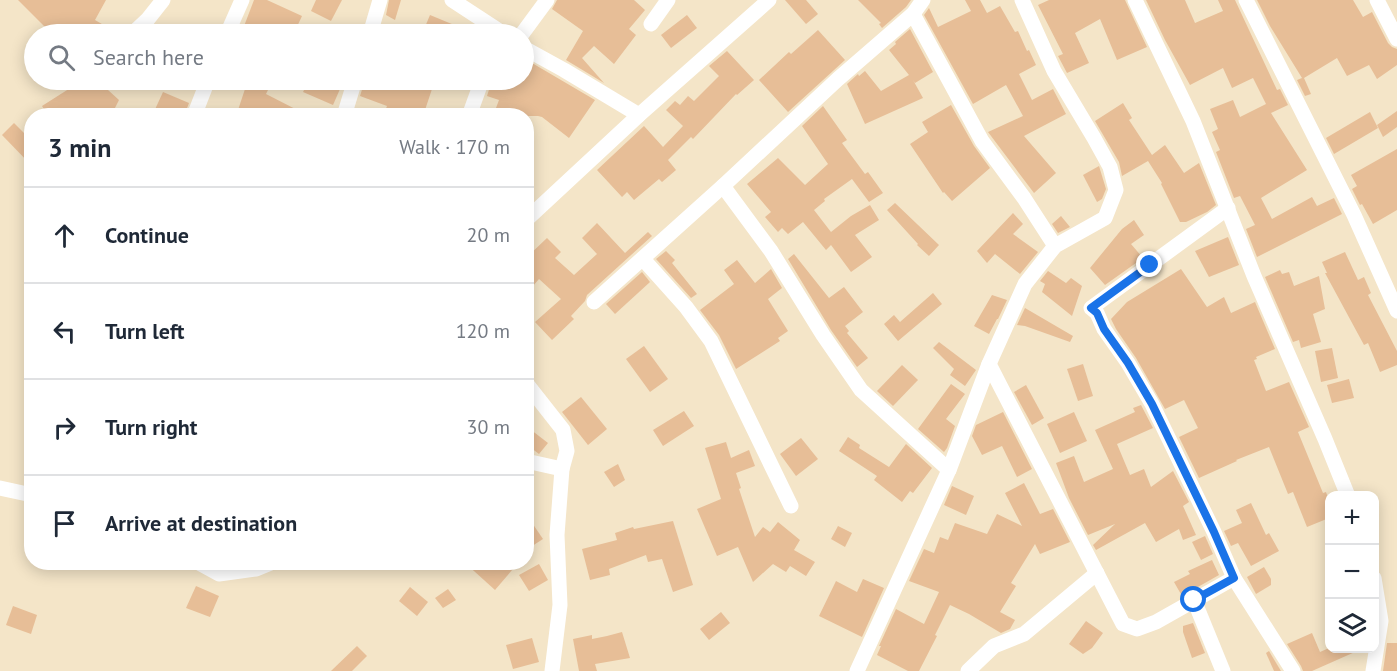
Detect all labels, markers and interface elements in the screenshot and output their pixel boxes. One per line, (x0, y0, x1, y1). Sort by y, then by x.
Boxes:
search box (24, 24, 534, 90)
icon: search (45, 41, 78, 74)
text: Search here (93, 43, 204, 71)
text: 3 min (48, 131, 111, 164)
text: Walk · 170 m (399, 134, 510, 160)
icon: ahead (48, 219, 81, 252)
text: Continue (105, 221, 189, 249)
text: 20 m (467, 222, 510, 248)
route end (1136, 251, 1162, 277)
icon: left (48, 315, 81, 348)
text: Turn left (105, 317, 185, 345)
text: 120 m (456, 318, 510, 344)
icon: right (48, 411, 81, 444)
text: Turn right (105, 413, 197, 441)
text: 30 m (467, 414, 510, 440)
map controls (1325, 491, 1379, 653)
button: + (1325, 491, 1379, 545)
icon: arrive (48, 507, 81, 540)
text: Arrive at destination (105, 509, 297, 537)
button: − (1325, 545, 1379, 599)
route start (1180, 586, 1206, 612)
button: layers (1325, 599, 1379, 653)

